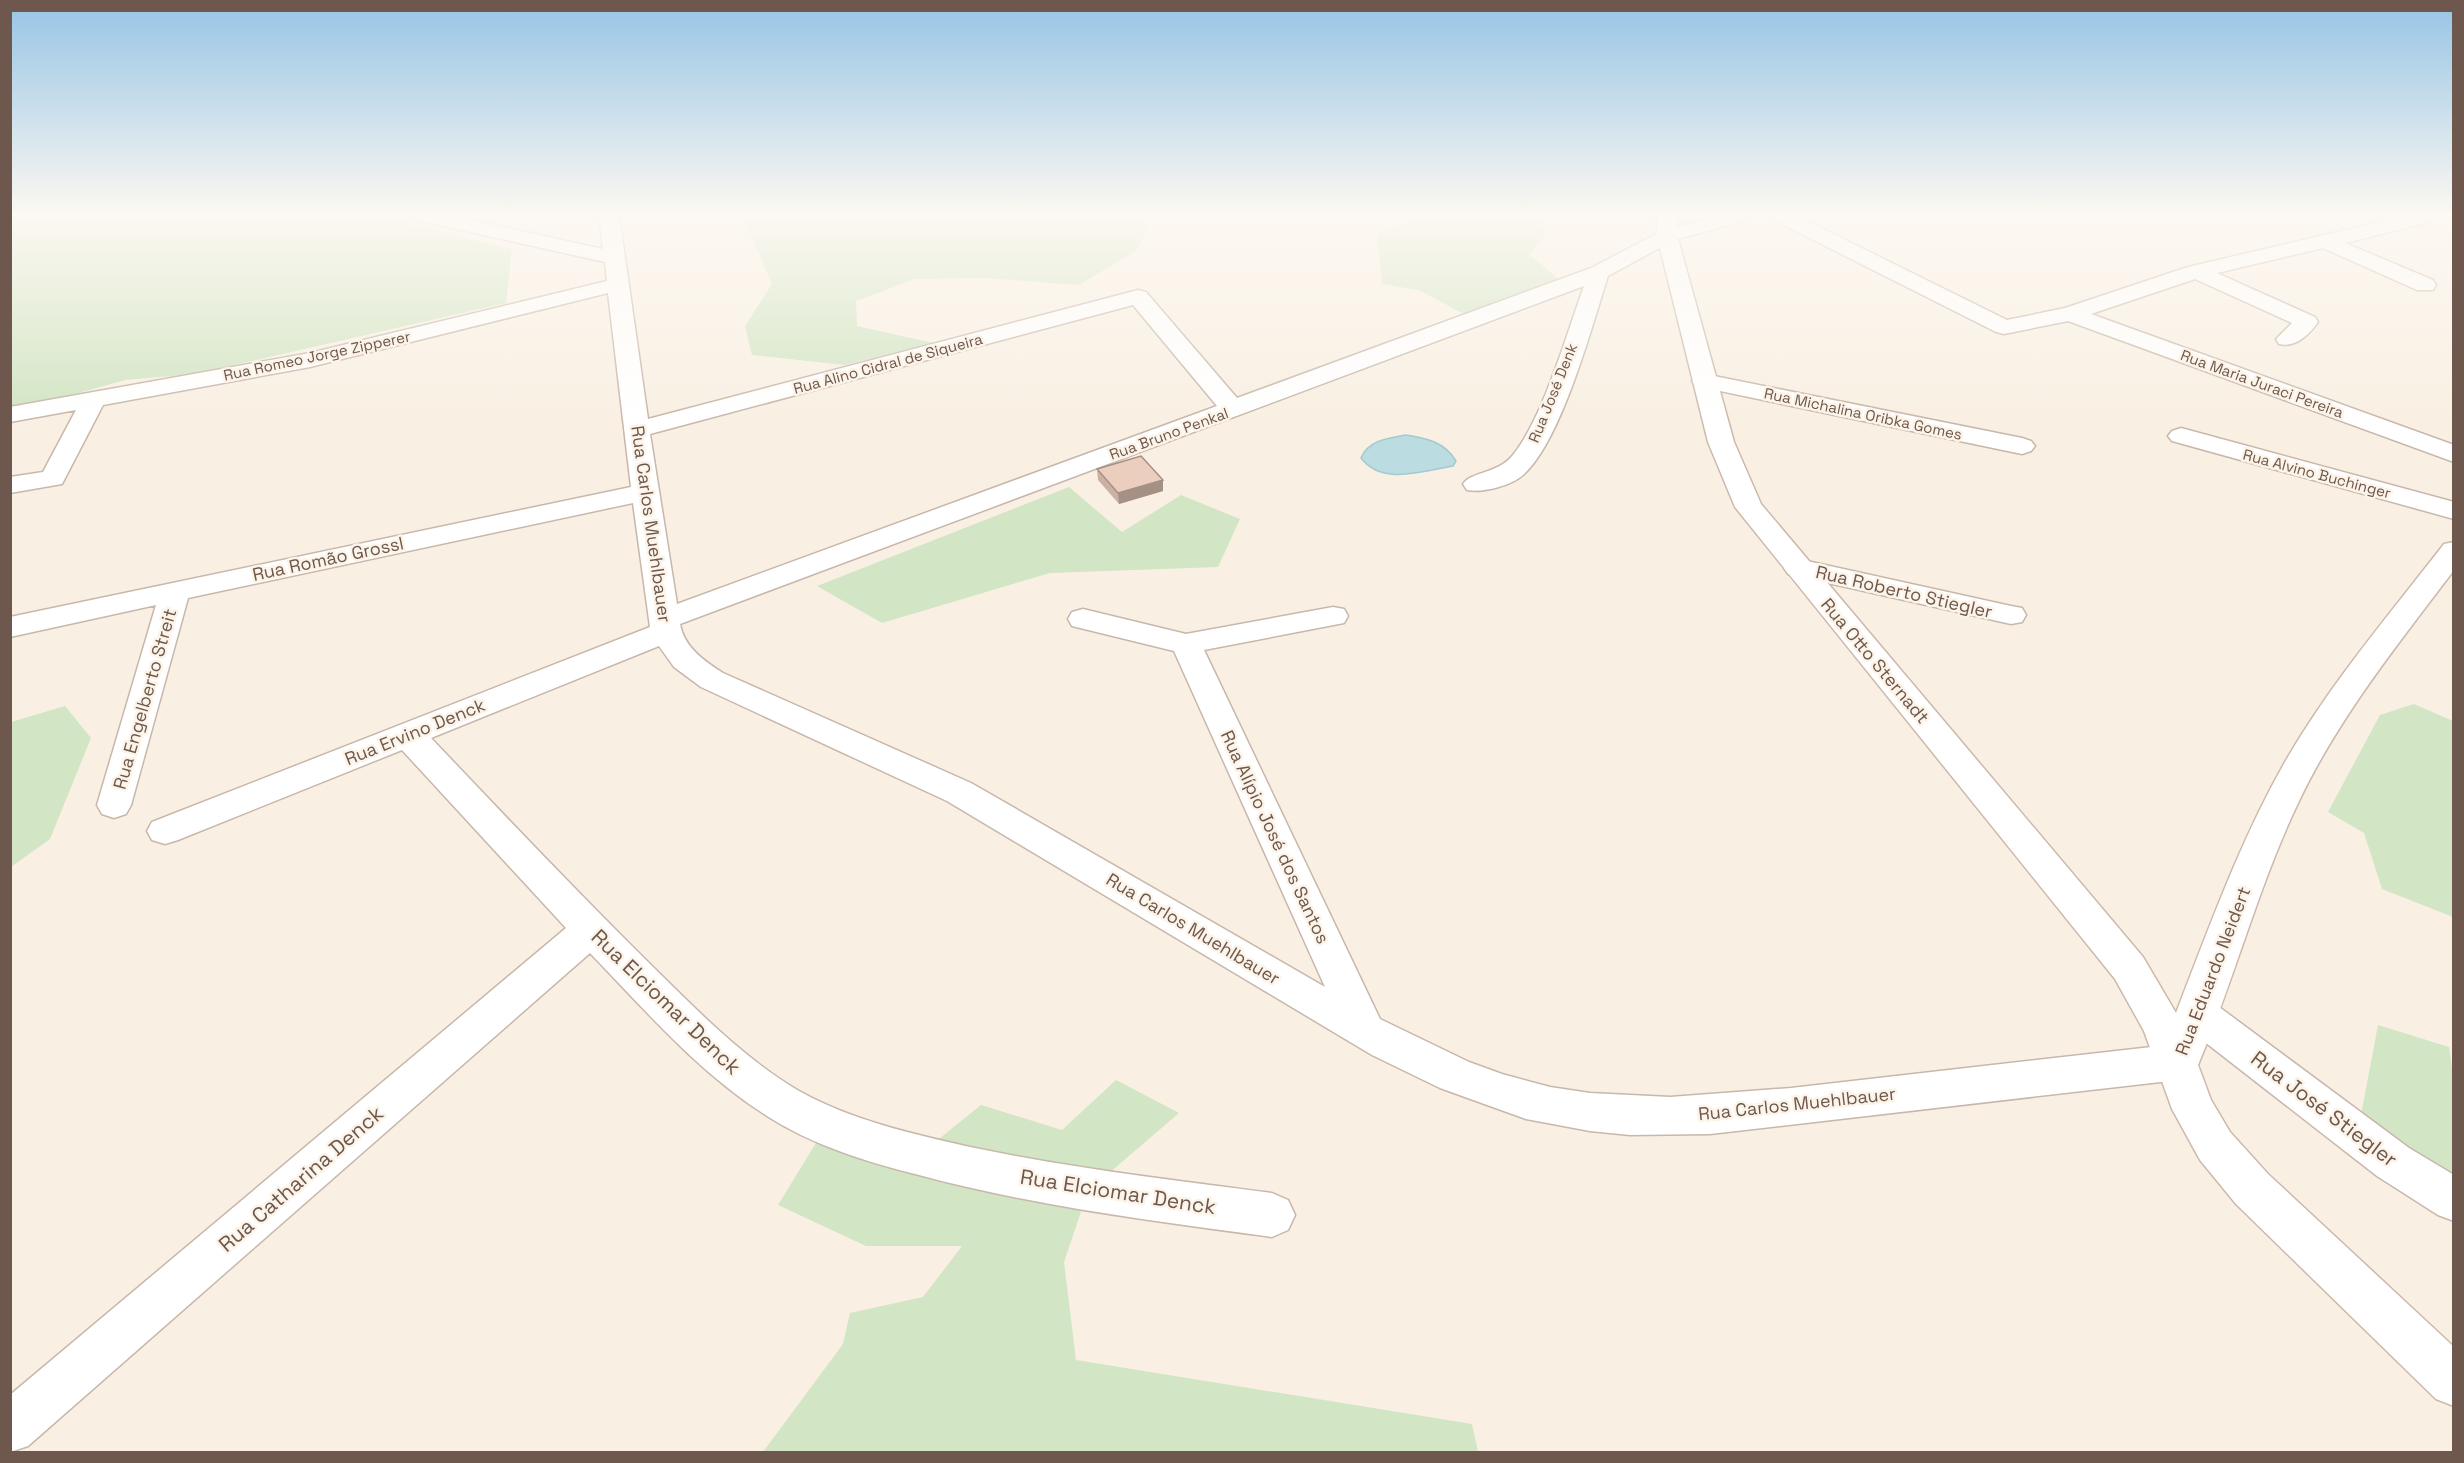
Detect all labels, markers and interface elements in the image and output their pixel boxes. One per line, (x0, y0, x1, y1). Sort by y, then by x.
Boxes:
street label: Rua Romeo Jorge Zipperer (222, 326, 412, 385)
street label: Rua Alino Cidral de Siqueira (791, 329, 985, 398)
street label: Rua José Denk (1524, 340, 1581, 445)
street label: Rua Maria Juraci Pereira (2178, 345, 2347, 422)
street label: Rua Michalina Oribka Gomes (1762, 383, 1964, 444)
street label: Rua Bruno Penkal (1107, 403, 1231, 464)
street label: Rua Carlos Muehlbauer (626, 424, 677, 624)
street label: Rua Alvino Buchinger (2241, 445, 2394, 503)
street label: Rua Romão Grossl (250, 531, 406, 586)
street label: Rua Roberto Stiegler (1814, 560, 1995, 623)
street label: Rua Otto Sternadt (1816, 593, 1935, 728)
street label: Rua Engelberto Streit (108, 606, 181, 792)
street label: Rua Ervino Denck (341, 693, 489, 770)
street label: Rua Alípio José dos Santos (1216, 726, 1335, 947)
street label: Rua Carlos Muehlbauer (1102, 868, 1284, 990)
street label: Rua Eduardo Neidert (2170, 883, 2255, 1058)
street label: Rua Elciomar Denck (586, 923, 747, 1080)
street label: Rua José Stiegler (2246, 1045, 2403, 1173)
street label: Rua Carlos Muehlbauer (1697, 1082, 1897, 1125)
street label: Rua Catharina Denck (213, 1100, 389, 1258)
street label: Rua Elciomar Denck (1018, 1163, 1218, 1220)

